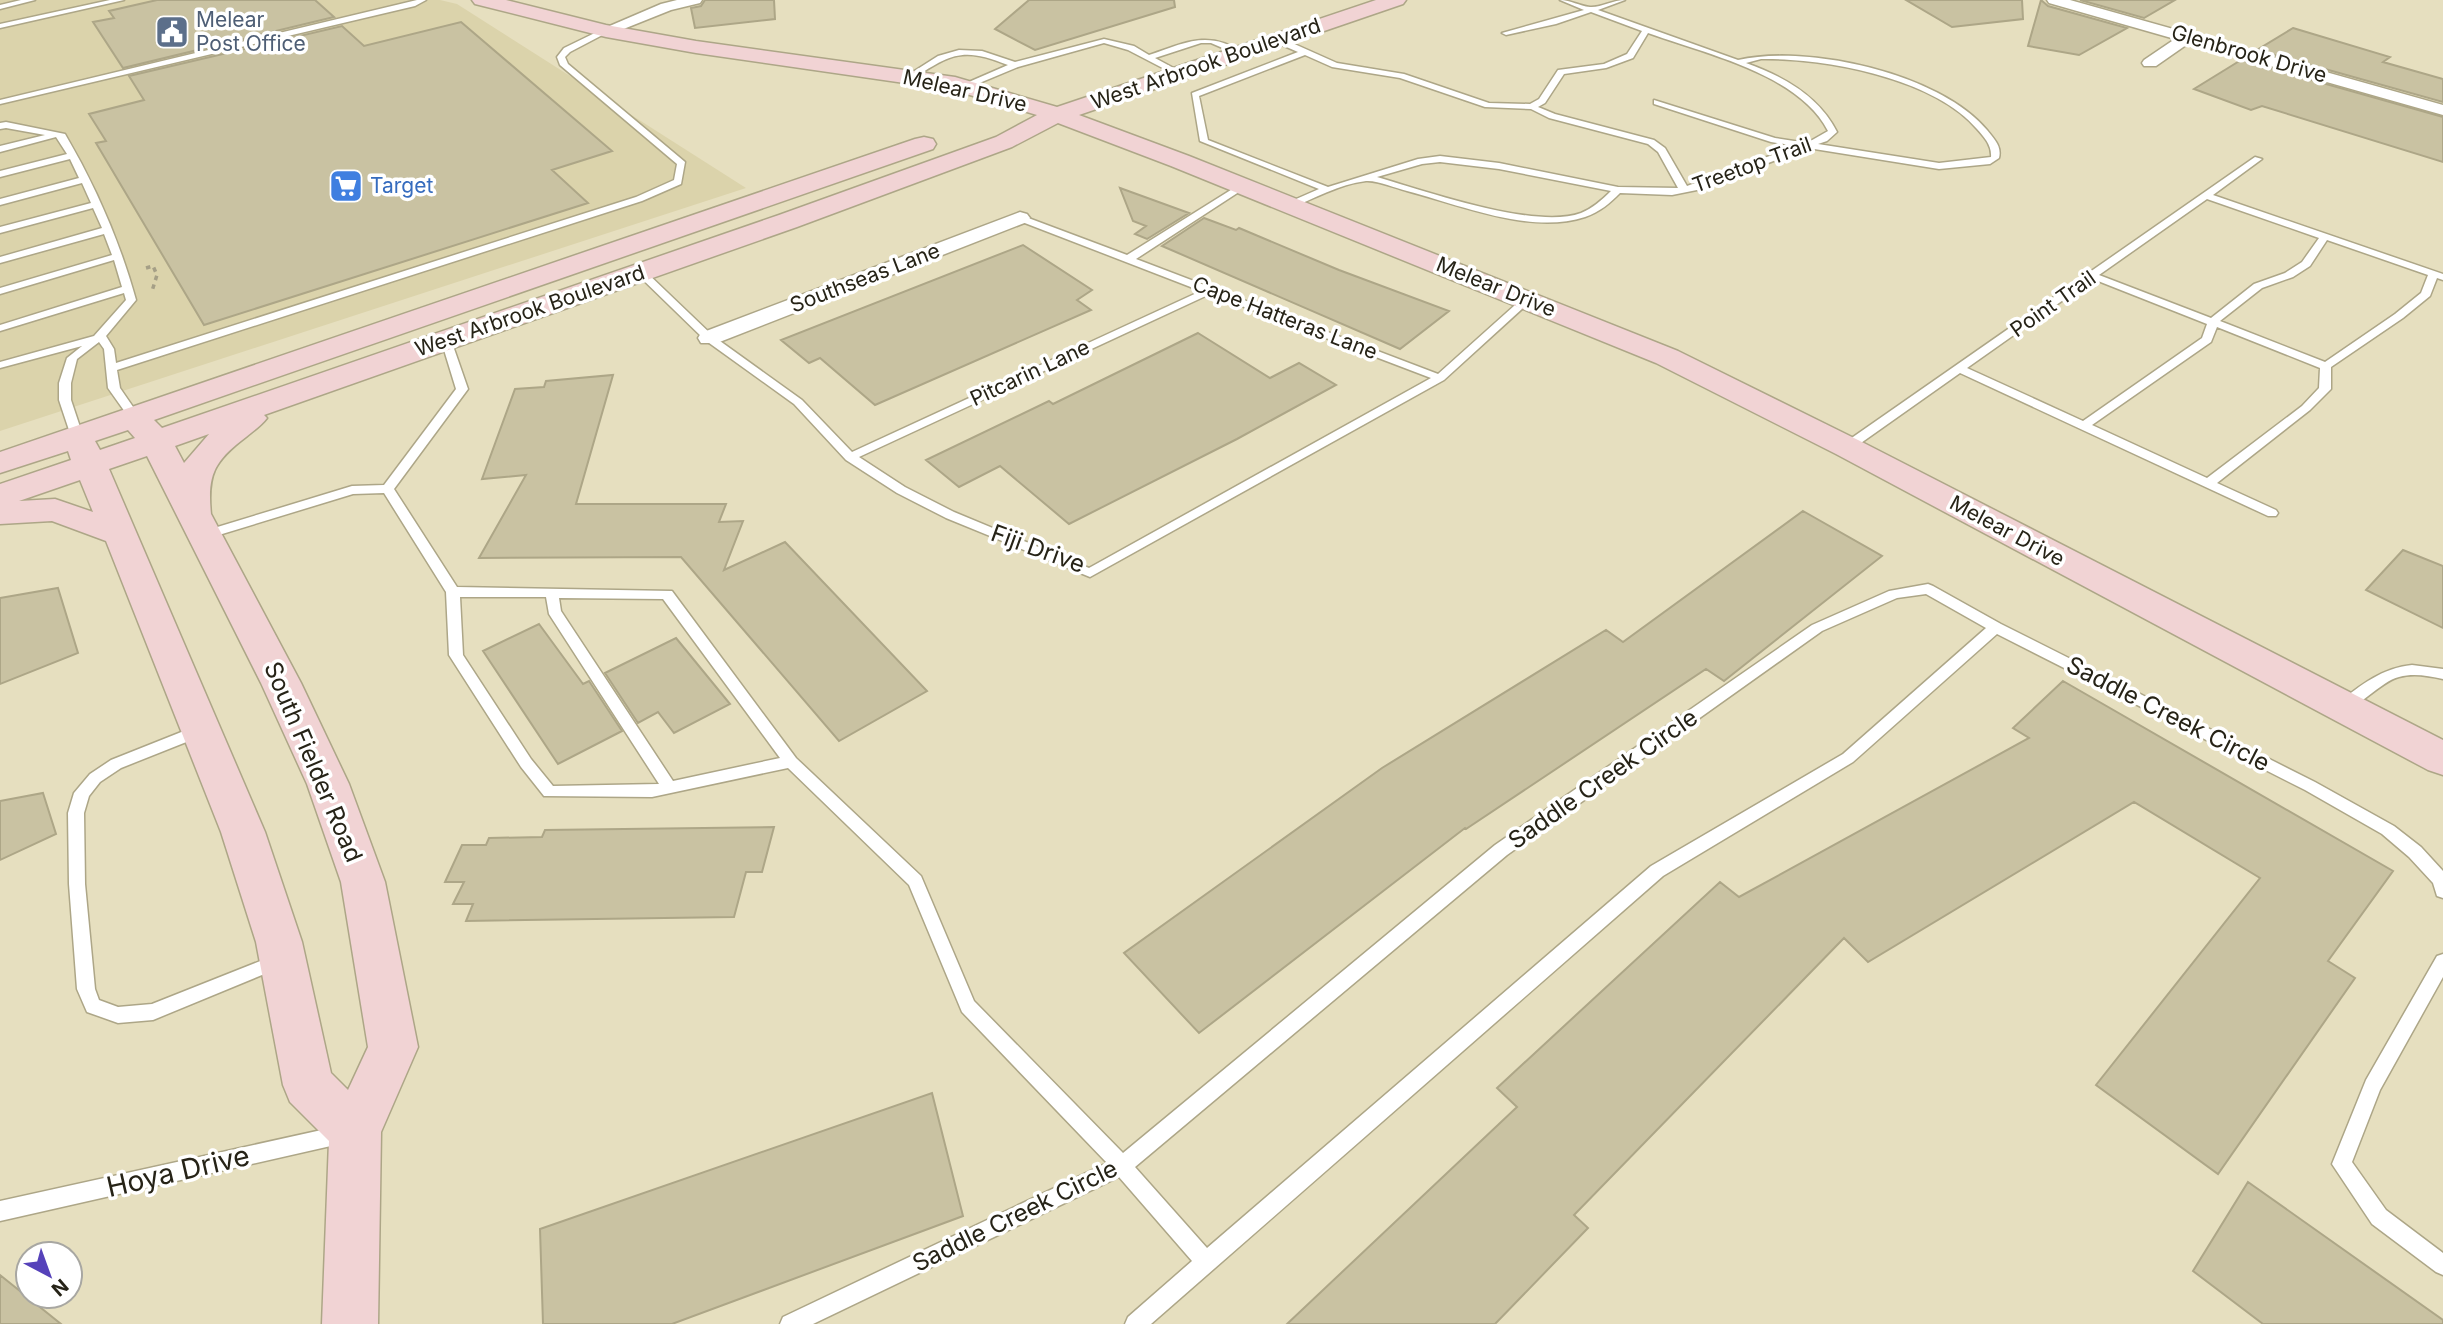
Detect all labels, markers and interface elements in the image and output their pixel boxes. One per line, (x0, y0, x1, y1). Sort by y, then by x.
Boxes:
place label: Melear Post Office (196, 7, 306, 56)
street label: West Arbrook Boulevard (1088, 12, 1324, 115)
public building icon: Melear Post Office (153, 13, 191, 51)
street label: Glenbrook Drive (2169, 19, 2330, 88)
street label: Melear Drive (901, 64, 1030, 117)
street label: Treetop Trail (1689, 131, 1815, 198)
supermarket icon: Target (327, 167, 365, 205)
place label: Target (370, 173, 433, 198)
street label: Southseas Lane (786, 237, 943, 318)
street label: Melear Drive (1433, 251, 1559, 322)
street label: West Arbrook Boulevard (412, 259, 648, 362)
street label: Point Trail (2005, 265, 2100, 342)
street label: Cape Hatteras Lane (1189, 271, 1381, 364)
street label: Pitcarin Lane (966, 334, 1094, 411)
street label: Melear Drive (1946, 490, 2069, 571)
street label: Fiji Drive (987, 518, 1089, 579)
street label: Saddle Creek Circle (2062, 650, 2275, 777)
street label: South Fielder Road (258, 657, 369, 866)
street label: Saddle Creek Circle (1502, 702, 1703, 855)
street label: Hoya Drive (103, 1138, 253, 1204)
street label: Saddle Creek Circle (908, 1153, 1122, 1278)
north arrow (14, 1240, 84, 1310)
text: N (47, 1274, 73, 1301)

